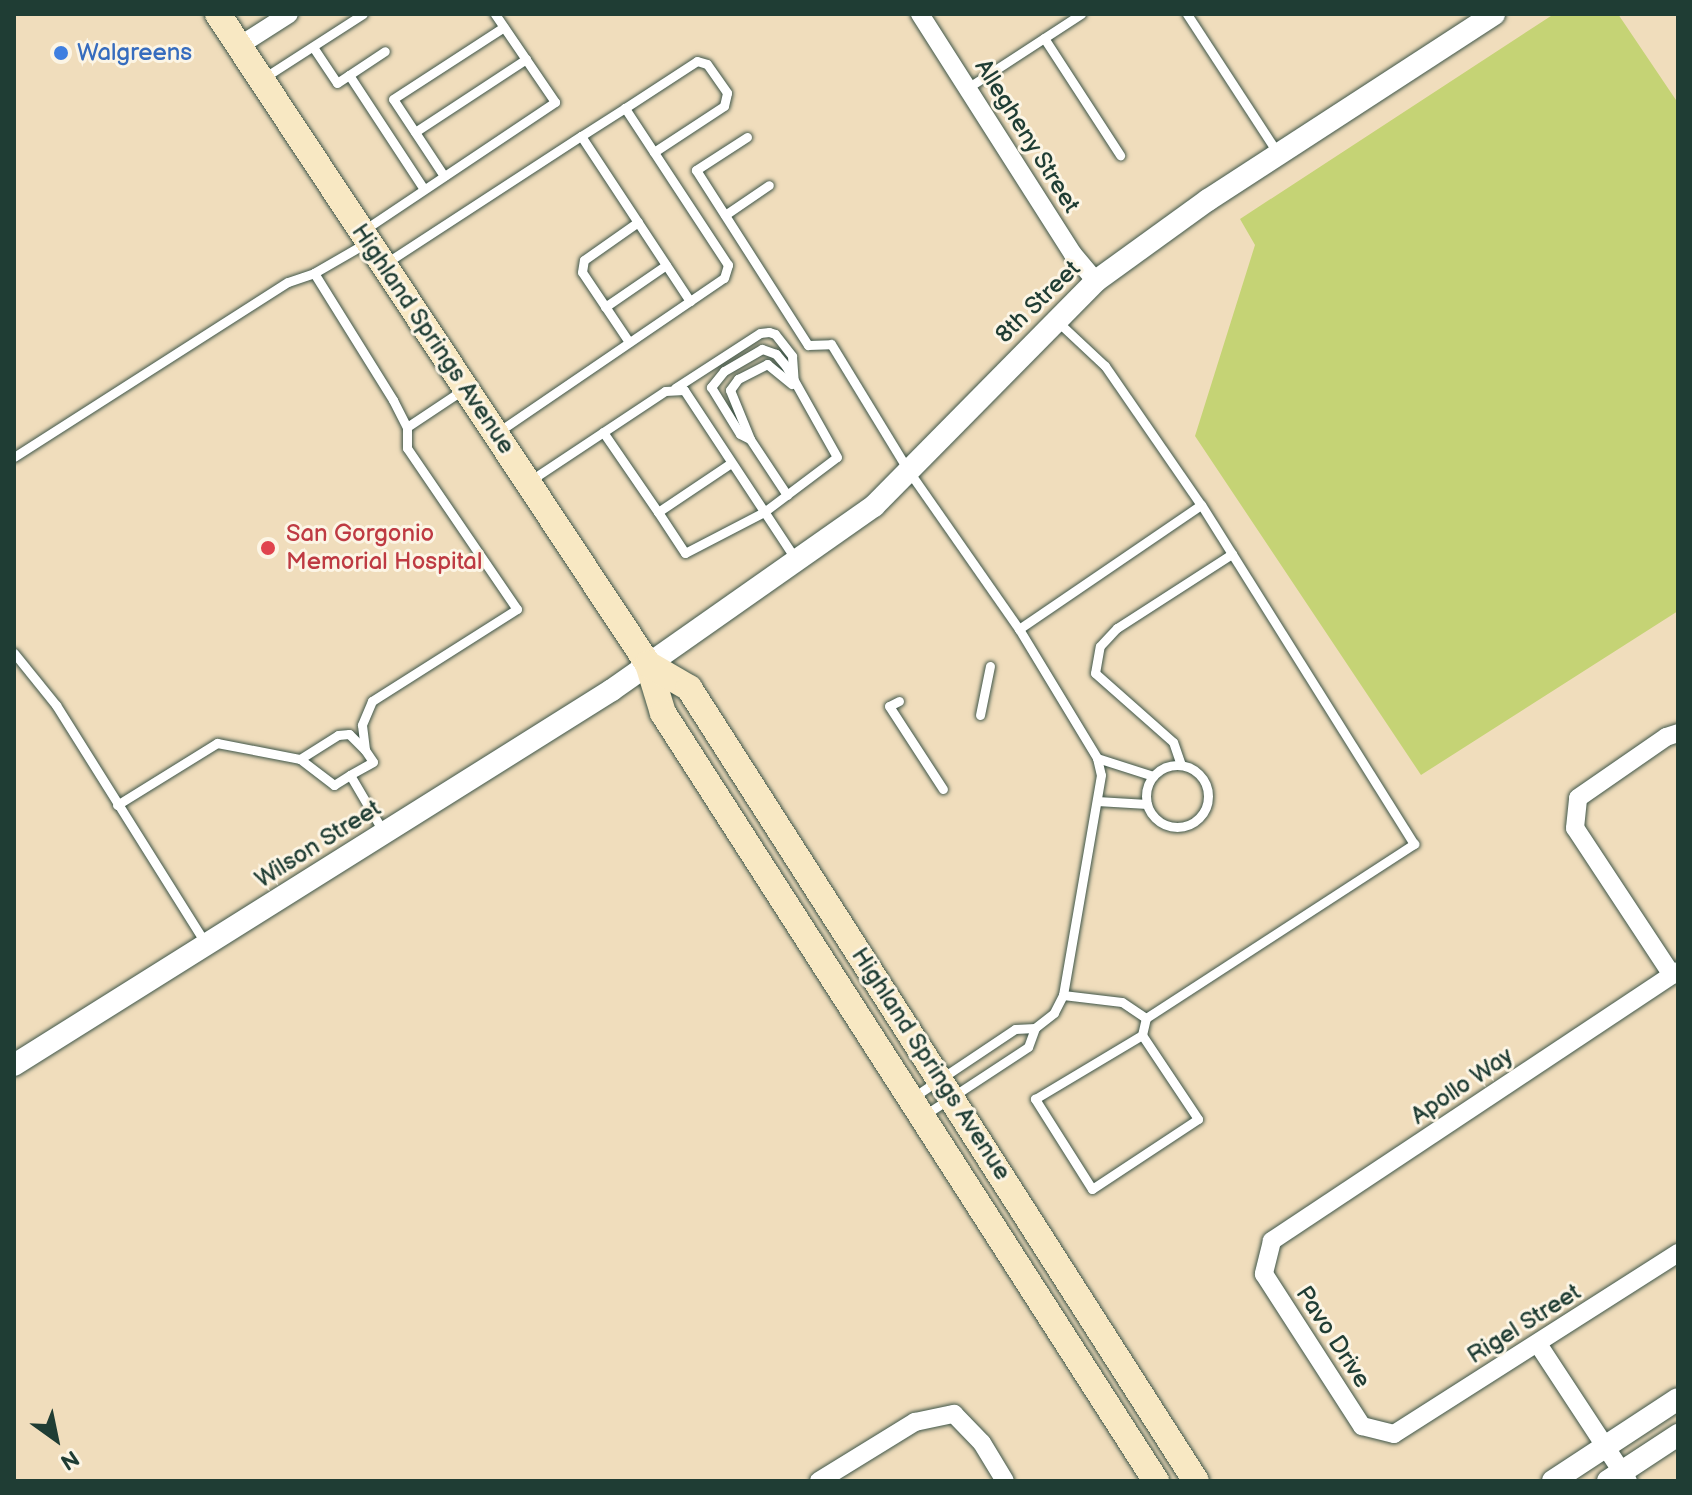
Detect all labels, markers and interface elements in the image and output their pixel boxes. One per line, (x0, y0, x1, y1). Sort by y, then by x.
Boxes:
place label: Walgreens (77, 39, 192, 67)
marker: Walgreens (52, 44, 70, 62)
street label: Allegheny Street (968, 53, 1086, 219)
street label: Highland Springs Avenue (345, 218, 521, 460)
street label: 8th Street (990, 254, 1086, 350)
place label: San Gorgonio Memorial Hospital (286, 520, 482, 576)
marker: San Gorgonio Memorial Hospital (257, 537, 279, 559)
street label: Wilson Street (250, 794, 386, 894)
street label: Highland Springs Avenue (845, 942, 1017, 1186)
street label: Apollo Way (1405, 1041, 1519, 1131)
street label: Rigel Street (1462, 1278, 1586, 1370)
street label: Pavo Drive (1289, 1281, 1377, 1393)
north arrow (16, 1399, 96, 1479)
text: N (55, 1444, 84, 1475)

